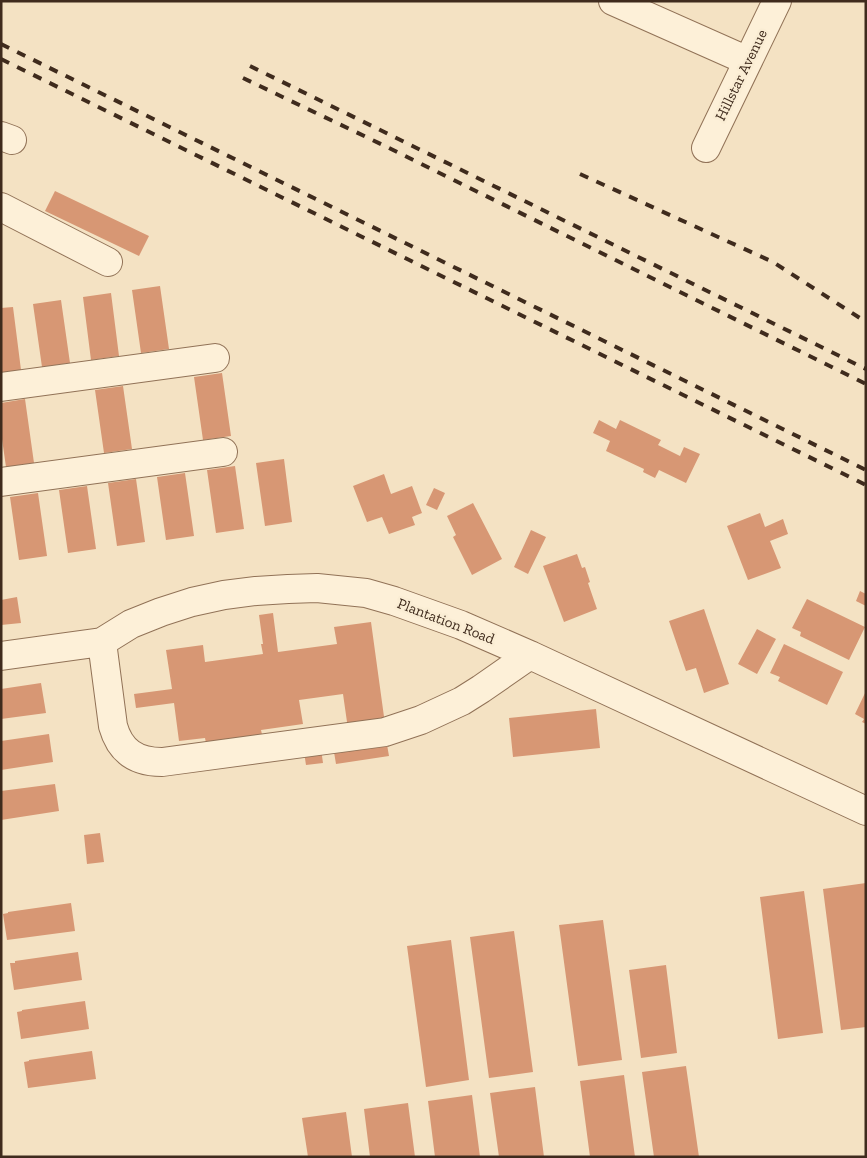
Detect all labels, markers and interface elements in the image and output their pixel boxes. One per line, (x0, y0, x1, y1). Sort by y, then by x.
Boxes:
street label: Hillstar Avenue (711, 26, 771, 124)
street label: Plantation Road (395, 594, 498, 648)

